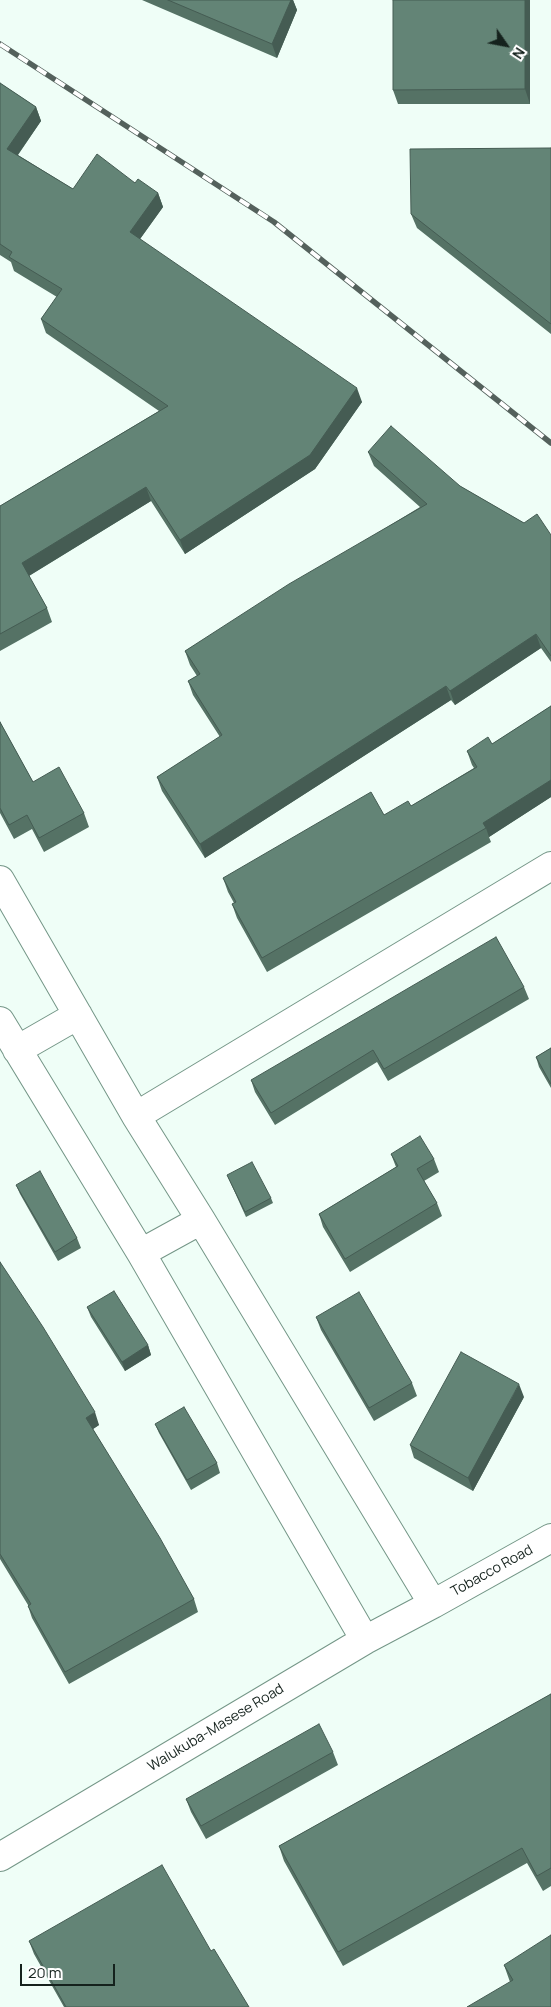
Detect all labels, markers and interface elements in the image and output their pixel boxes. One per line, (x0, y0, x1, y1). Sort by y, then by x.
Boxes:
north arrow (481, 20, 531, 70)
text: N (508, 44, 530, 63)
street label: Tobacco Road (448, 1542, 536, 1600)
street label: Walukuba-Masese Road (145, 1681, 287, 1775)
scale bar (22, 1954, 118, 1986)
text: 20 m (28, 1962, 61, 1983)

